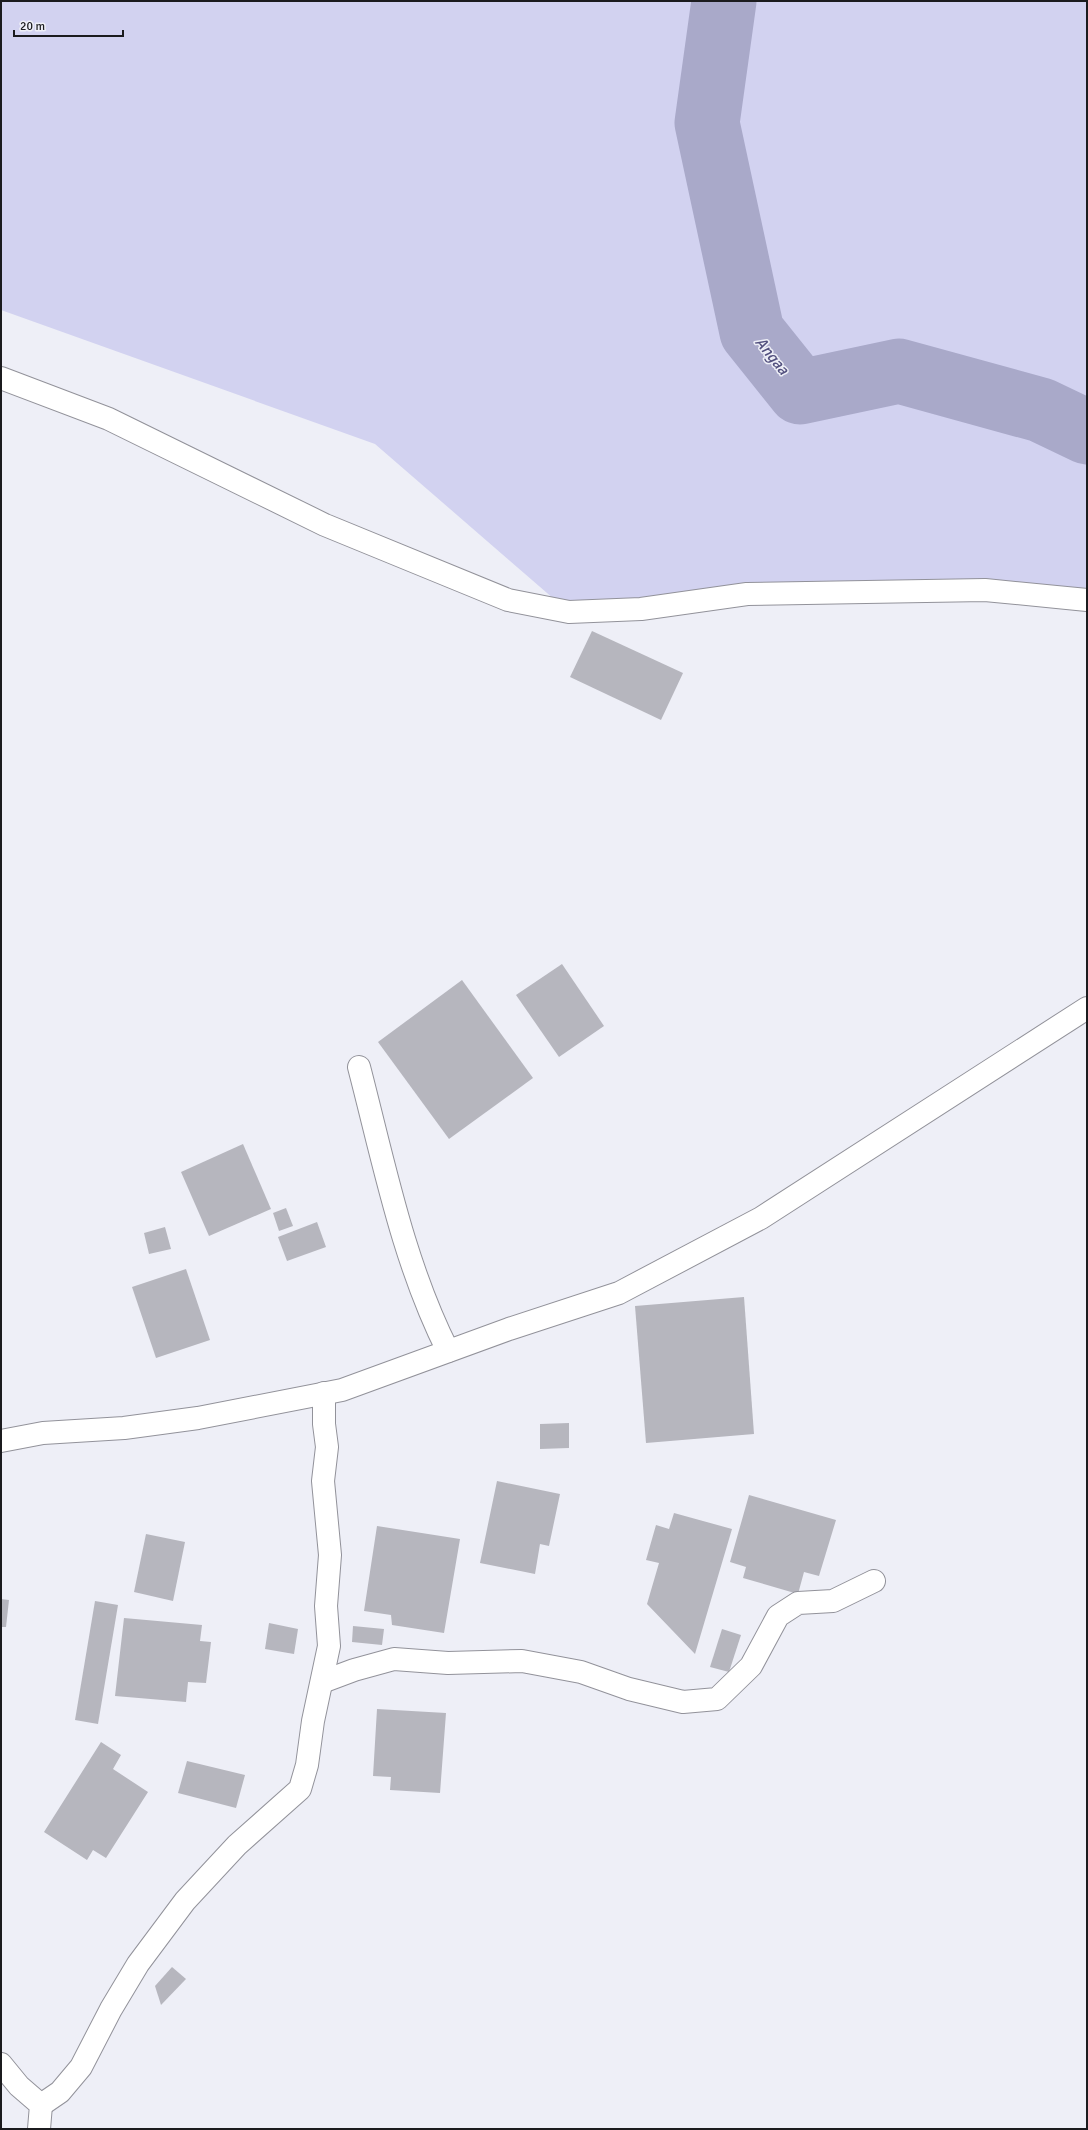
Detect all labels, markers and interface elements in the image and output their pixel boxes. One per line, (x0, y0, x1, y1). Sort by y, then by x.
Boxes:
scale bar (14, 12, 123, 38)
text: 20 m (20, 19, 45, 34)
water label: Angaa (751, 333, 794, 380)

